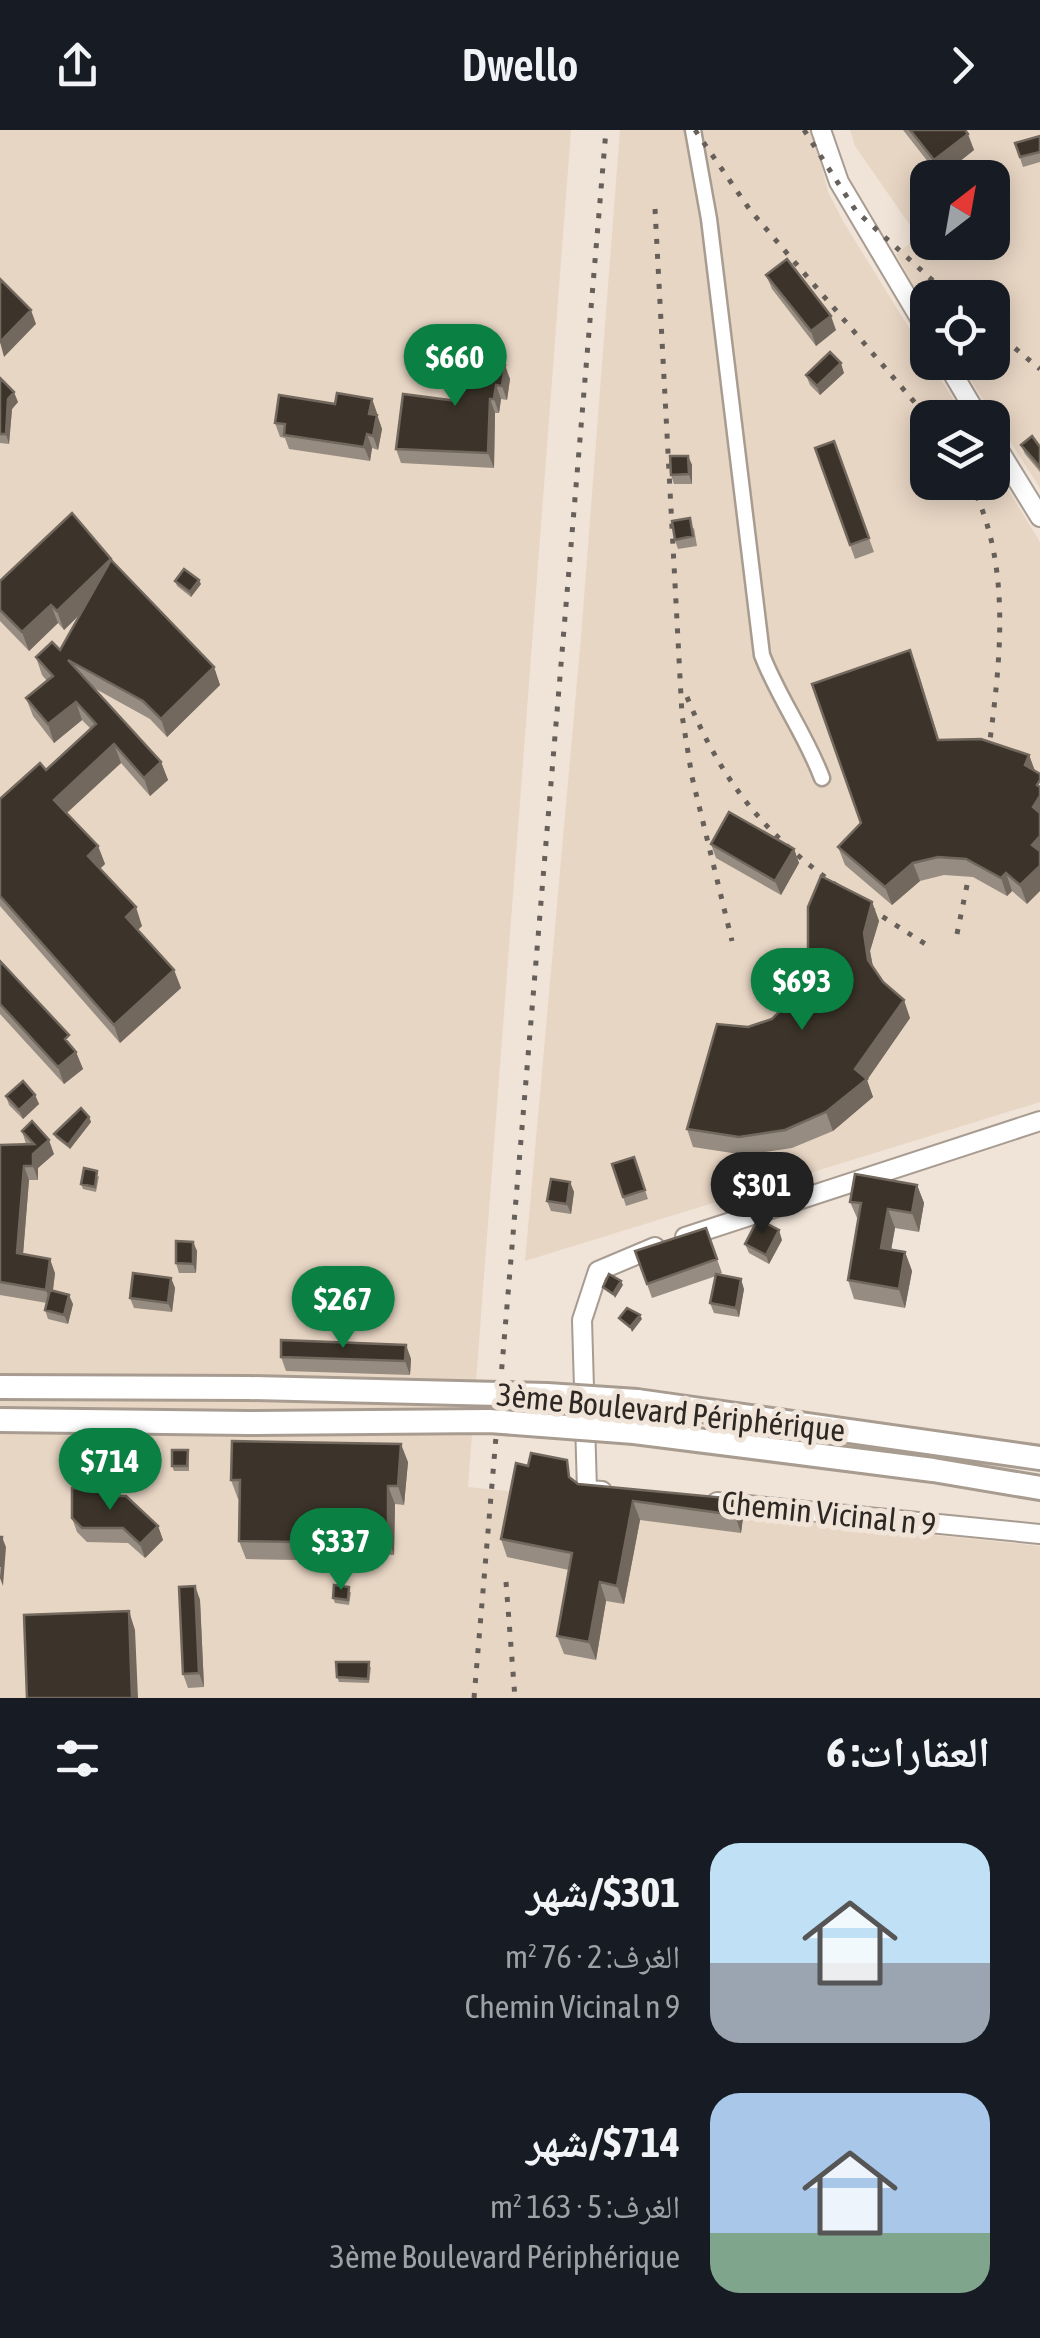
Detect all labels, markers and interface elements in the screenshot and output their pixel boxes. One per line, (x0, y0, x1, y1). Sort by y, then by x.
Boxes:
icon: share (50, 38, 105, 93)
icon: forward (935, 38, 990, 93)
text: Dwello (462, 39, 578, 91)
north arrow (910, 160, 1010, 260)
map controls (910, 160, 1010, 500)
button: locate (910, 280, 1010, 380)
pin: $660 (396, 324, 514, 409)
text: $660 (426, 338, 484, 375)
button: layers (910, 400, 1010, 500)
pin: $693 (743, 948, 861, 1033)
text: $693 (773, 962, 831, 999)
pin: $301 (703, 1152, 821, 1237)
text: $301 (733, 1166, 791, 1203)
pin: $267 (284, 1266, 402, 1351)
text: $267 (314, 1280, 372, 1317)
street label: 3ème Boulevard Périphérique (495, 1375, 847, 1449)
pin: $714 (51, 1428, 169, 1513)
text: $714 (81, 1442, 139, 1479)
street label: Chemin Vicinal n 9 (720, 1483, 938, 1543)
pin: $337 (282, 1508, 400, 1593)
text: $337 (312, 1522, 370, 1559)
text: العقارات: 6 (826, 1728, 990, 1776)
icon: filters (50, 1731, 105, 1786)
text: $301/شهر (526, 1868, 680, 1916)
icon: home (790, 1883, 910, 2003)
text: الغرف: 2 · 76 m² (505, 1938, 680, 1975)
text: Chemin Vicinal n 9 (465, 1988, 680, 2025)
text: $714/شهر (526, 2118, 680, 2166)
icon: home (790, 2133, 910, 2253)
text: الغرف: 5 · 163 m² (490, 2188, 680, 2225)
text: 3ème Boulevard Périphérique (330, 2238, 680, 2275)

